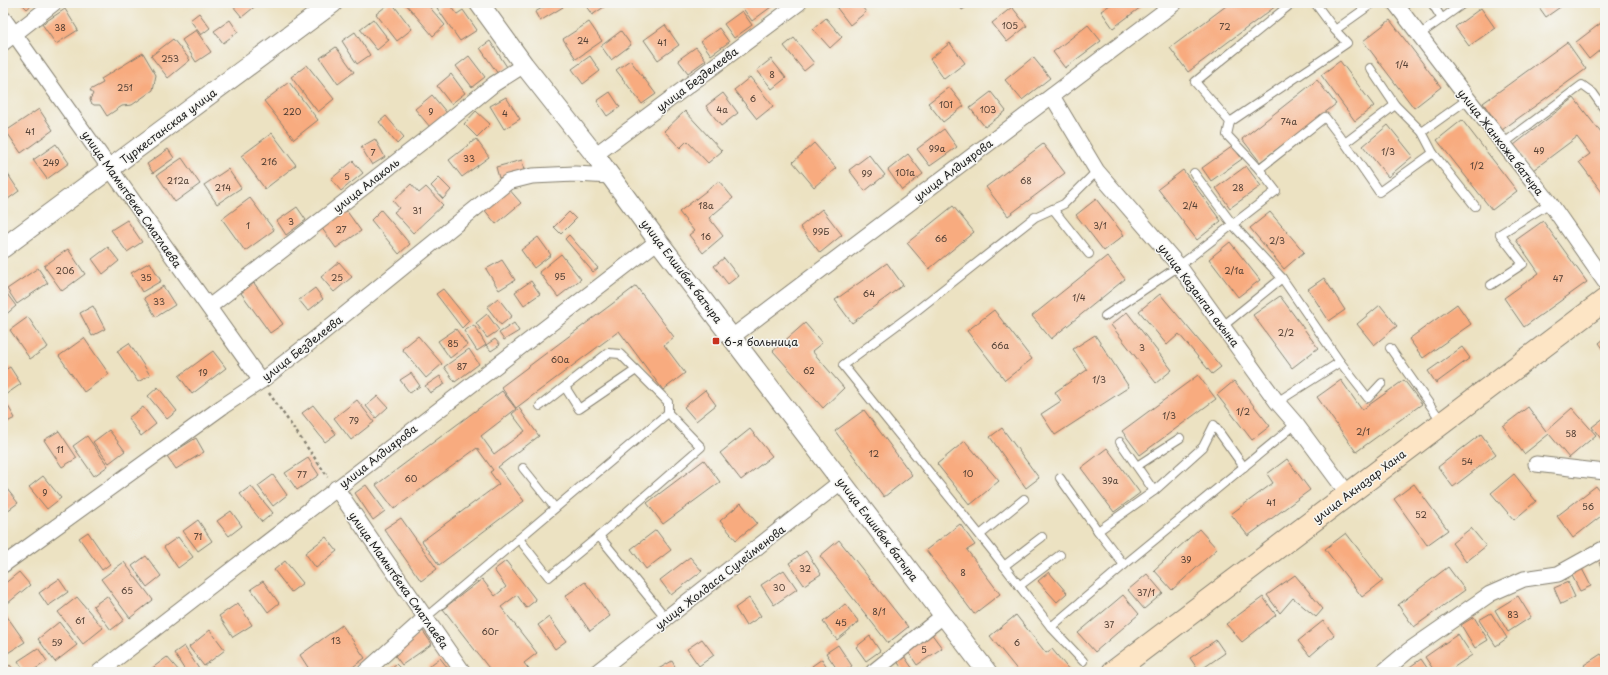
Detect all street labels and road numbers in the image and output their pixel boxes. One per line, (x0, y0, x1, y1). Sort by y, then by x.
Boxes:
street label: улица Безделеева (653, 43, 741, 115)
street label: Туркестанская улица (116, 84, 220, 168)
street label: улица Жанкожа батыра (1454, 85, 1548, 199)
street label: улица Мамытбека Сматлаева (78, 127, 186, 271)
street label: улица Алдиярова (910, 135, 996, 205)
street label: улица Алаколь (329, 153, 403, 216)
street label: улица Елшибек батыра (637, 215, 727, 327)
street label: улица Казангап акына (1154, 240, 1244, 351)
street label: улица Безделеева (258, 311, 346, 385)
street label: улица Алдиярова (335, 420, 421, 492)
street label: улица Акназар Хана (1309, 445, 1409, 527)
street label: улица Елшибек батыра (833, 473, 923, 585)
street label: улица Мамытбека Сматлаева (345, 508, 453, 652)
street label: улица Жолдаса Сулейменова (651, 521, 789, 633)

